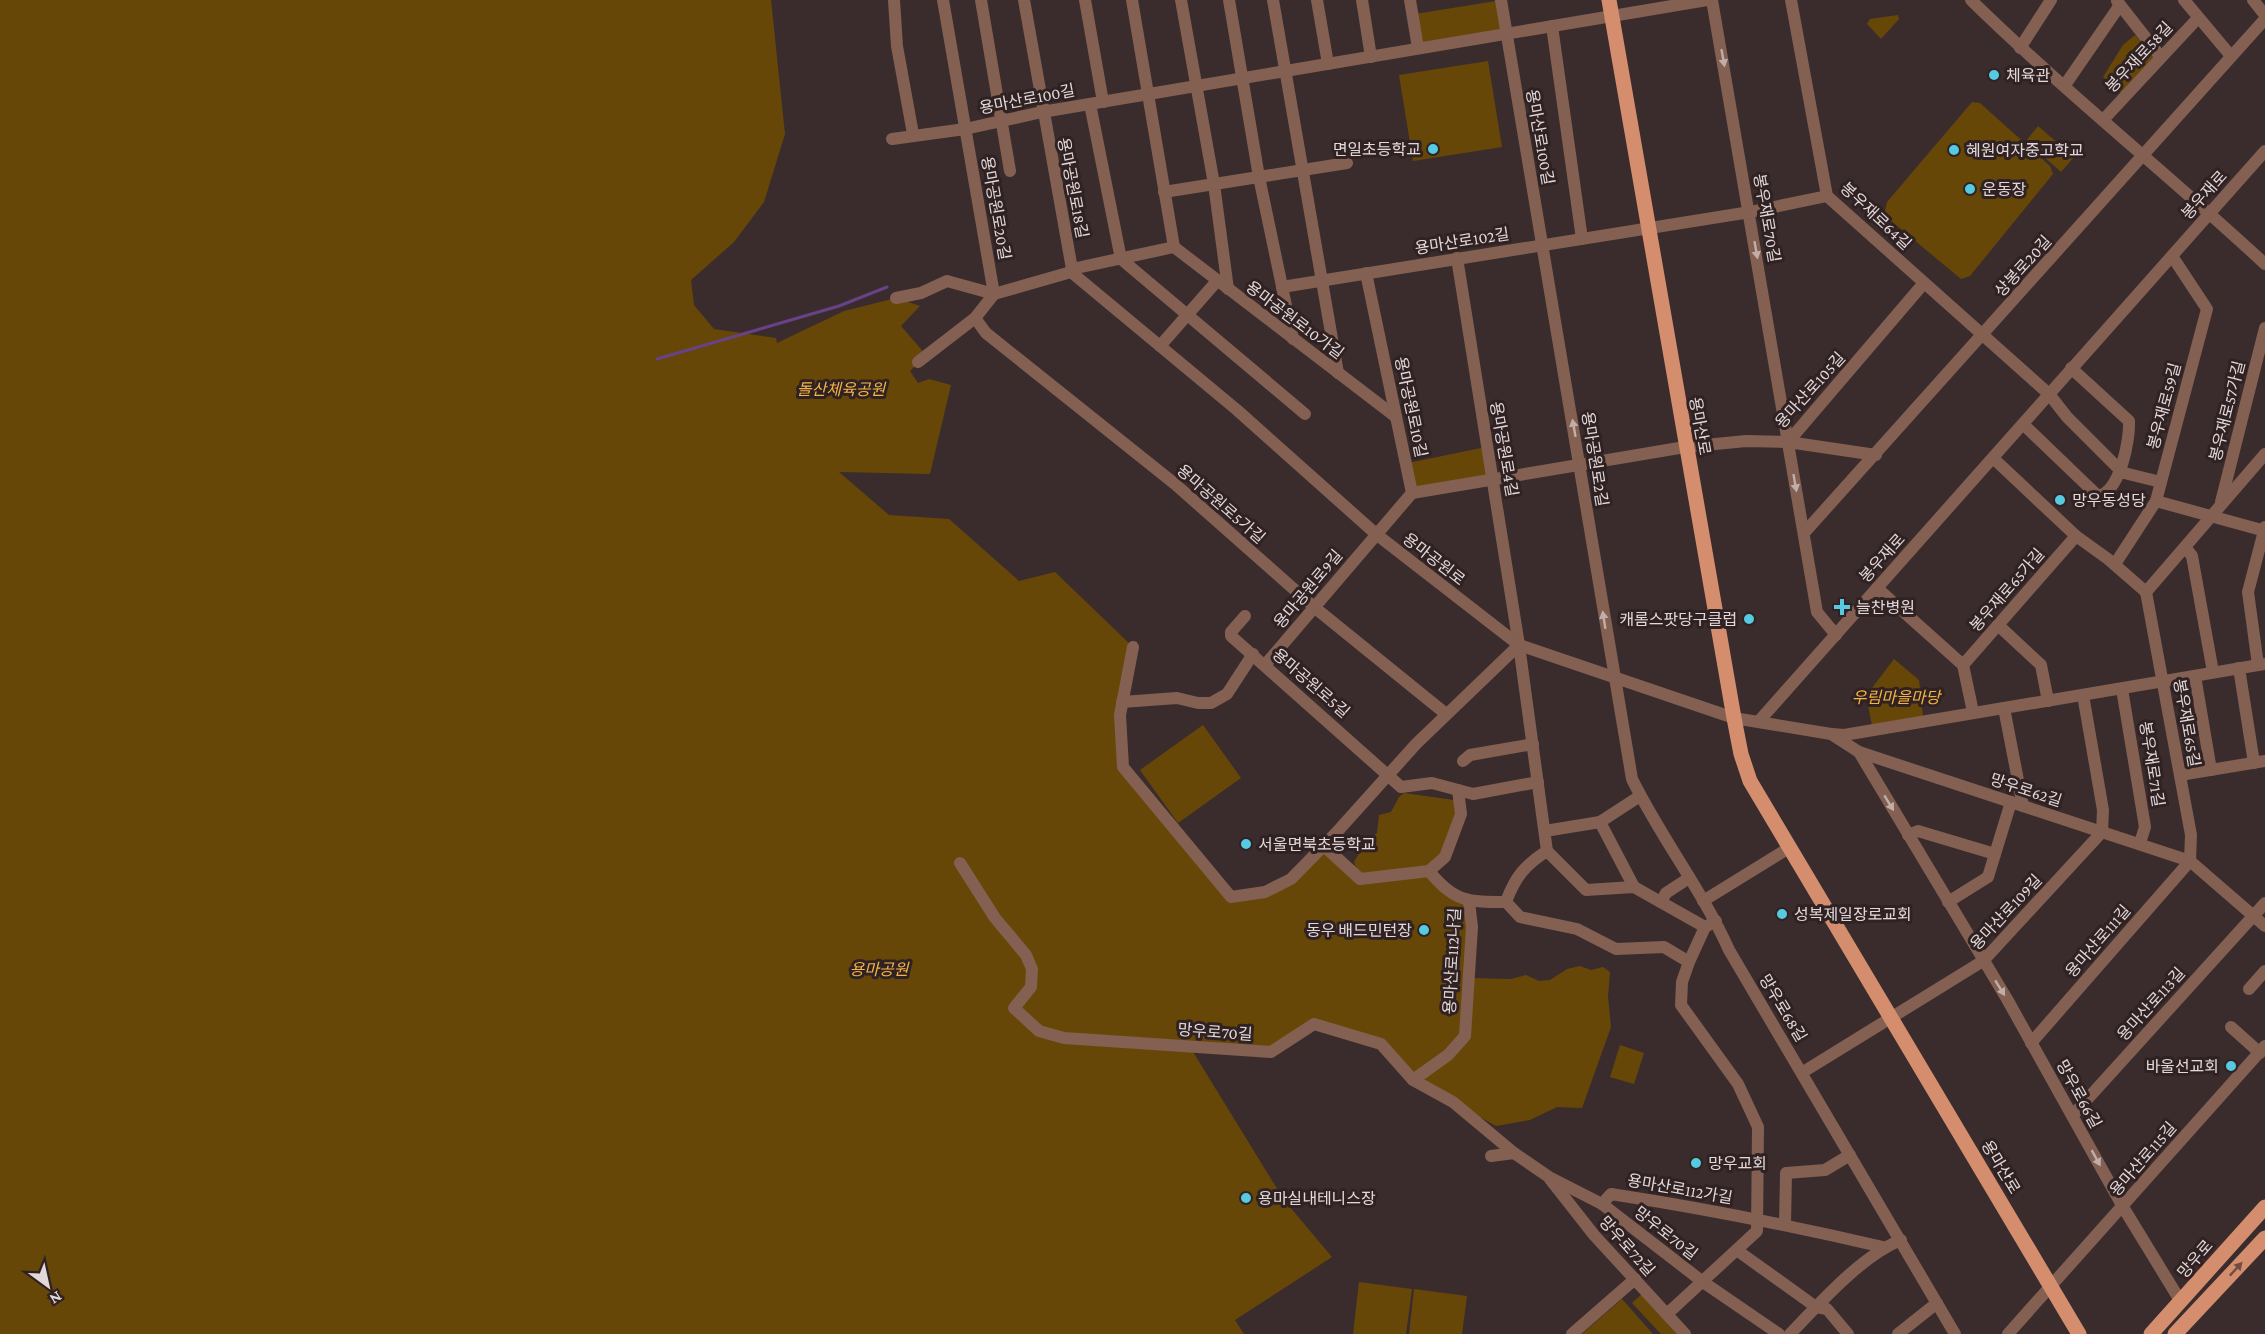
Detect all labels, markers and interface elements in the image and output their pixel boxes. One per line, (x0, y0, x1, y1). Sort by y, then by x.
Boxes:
street label: 봉우재로58길 (2102, 18, 2176, 96)
one-way arrow (1718, 48, 1727, 67)
place label: 체육관 (2006, 67, 2050, 84)
marker: 체육관 (1987, 68, 2001, 82)
street label: 용마산로100길 (978, 81, 1076, 117)
street label: 용마산로100길 (1523, 88, 1557, 186)
street label: 용마공원로18길 (1055, 136, 1091, 240)
place label: 면일초등학교 (1333, 141, 1421, 158)
marker: 면일초등학교 (1426, 142, 1440, 156)
place label: 혜원여자중고학교 (1966, 142, 2084, 159)
marker: 혜원여자중고학교 (1947, 143, 1961, 157)
street label: 용마공원로20길 (979, 155, 1013, 261)
street label: 봉우재로 (2178, 167, 2230, 223)
street label: 봉우재로70길 (1751, 172, 1783, 264)
street label: 봉우재로64길 (1837, 179, 1915, 253)
place label: 운동장 (1982, 181, 2026, 198)
marker: 운동장 (1963, 182, 1977, 196)
street label: 용마산로102길 (1414, 225, 1510, 257)
street label: 상봉로20길 (1991, 232, 2055, 300)
one-way arrow (1752, 240, 1761, 259)
street label: 용마공원로10가길 (1243, 278, 1347, 362)
street label: 용마산로105길 (1772, 349, 1848, 431)
street label: 용마공원로10길 (1392, 355, 1430, 459)
street label: 봉우재로57가길 (2206, 359, 2248, 463)
street label: 봉우재로59길 (2144, 361, 2184, 451)
park label: 돌산체육공원 (797, 381, 886, 398)
street label: 용마산로 (1687, 396, 1714, 457)
street label: 용마공원로4길 (1487, 400, 1521, 498)
street label: 용마공원로2길 (1579, 410, 1611, 508)
one-way arrow (1569, 418, 1578, 437)
street label: 용마공원로5가길 (1174, 461, 1268, 547)
one-way arrow (1791, 474, 1800, 493)
place label: 망우동성당 (2072, 492, 2146, 509)
marker: 망우동성당 (2053, 493, 2067, 507)
street label: 용마공원로 (1400, 530, 1468, 589)
street label: 봉우재로 (1856, 530, 1908, 586)
street label: 봉우재로65가길 (1967, 545, 2047, 635)
street label: 용마공원로9길 (1270, 547, 1346, 631)
marker: 늘찬병원 (1833, 598, 1851, 616)
place label: 늘찬병원 (1856, 599, 1915, 616)
one-way arrow (1600, 611, 1609, 630)
place label: 캐롬스팟당구클럽 (1619, 611, 1737, 628)
marker: 캐롬스팟당구클럽 (1742, 612, 1756, 626)
street label: 용마공원로5길 (1269, 645, 1353, 721)
street label: 봉우재로65길 (2171, 678, 2203, 768)
park label: 우림마을마당 (1852, 689, 1942, 706)
street label: 봉우재로71길 (2137, 720, 2167, 808)
street label: 망우로62길 (1988, 770, 2064, 810)
one-way arrow (1884, 795, 1894, 812)
place label: 서울면북초등학교 (1258, 836, 1376, 853)
marker: 서울면북초등학교 (1239, 837, 1253, 851)
street label: 용마산로109길 (1967, 871, 2045, 953)
street label: 용마산로111길 (2062, 902, 2134, 980)
place label: 성복제일장로교회 (1794, 906, 1912, 923)
street label: 용마산로112나길 (1441, 907, 1463, 1015)
marker: 성복제일장로교회 (1775, 907, 1789, 921)
place label: 동우 배드민턴장 (1306, 922, 1412, 939)
marker: 동우 배드민턴장 (1417, 923, 1431, 937)
park label: 용마공원 (850, 961, 910, 978)
street label: 용마산로113길 (2114, 964, 2188, 1044)
street label: 망우로68길 (1756, 971, 1810, 1045)
one-way arrow (1994, 980, 2005, 997)
street label: 망우로70길 (1177, 1021, 1253, 1043)
street label: 망우로66길 (2053, 1057, 2105, 1131)
place label: 바울선교회 (2145, 1058, 2219, 1075)
marker: 바울선교회 (2224, 1059, 2238, 1073)
street label: 용마산로115길 (2106, 1119, 2180, 1199)
street label: 용마산로 (1979, 1137, 2024, 1197)
one-way arrow (2091, 1150, 2101, 1167)
place label: 망우교회 (1708, 1155, 1767, 1172)
marker: 망우교회 (1689, 1156, 1703, 1170)
street label: 용마산로112가길 (1626, 1171, 1734, 1207)
place label: 용마실내테니스장 (1258, 1190, 1376, 1207)
marker: 용마실내테니스장 (1239, 1191, 1253, 1205)
street label: 망우로70길 (1631, 1203, 1701, 1263)
street label: 망우로72길 (1596, 1213, 1658, 1279)
street label: 망우로 (2174, 1237, 2216, 1281)
north arrow (18, 1256, 78, 1316)
one-way arrow (2229, 1262, 2243, 1277)
text: N (47, 1288, 65, 1308)

